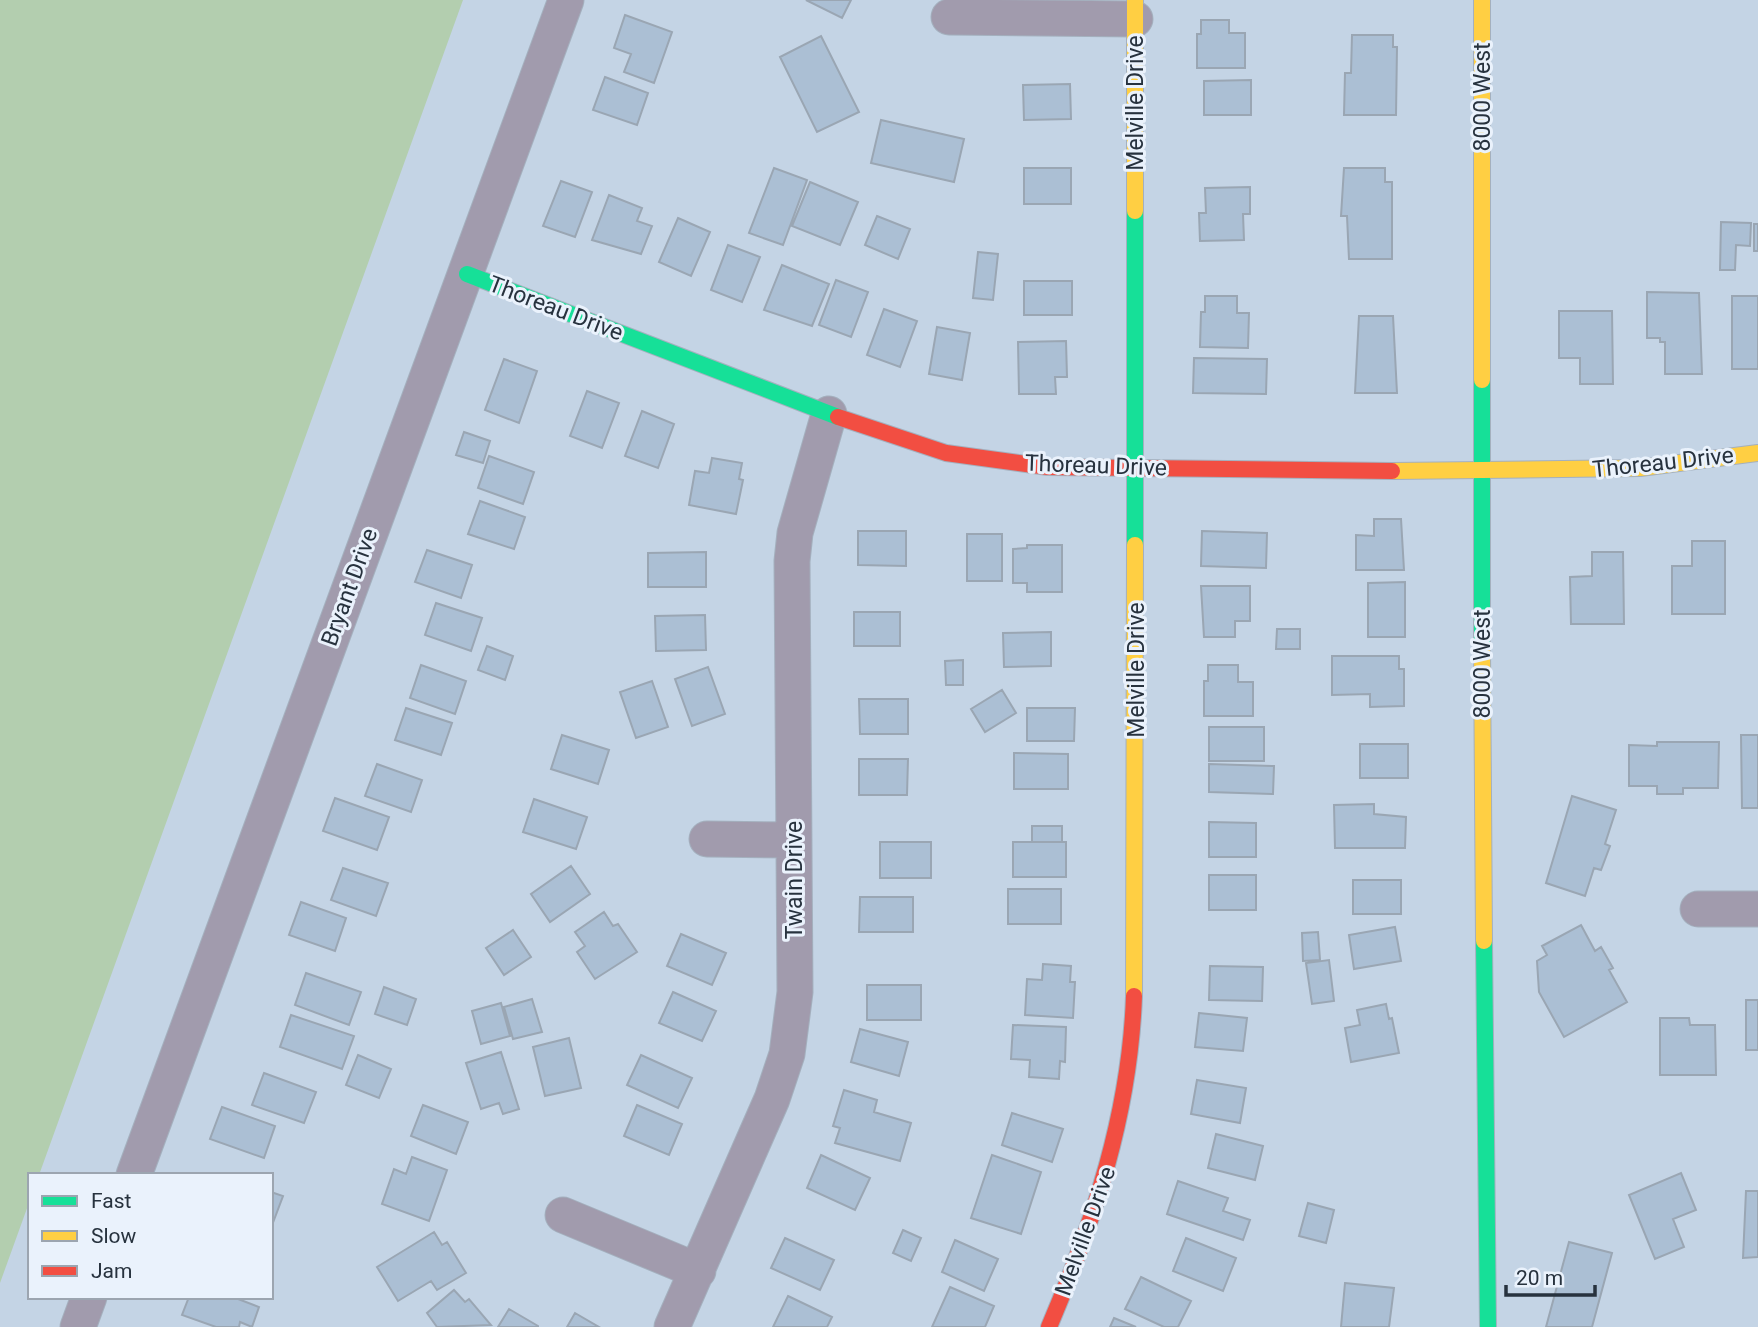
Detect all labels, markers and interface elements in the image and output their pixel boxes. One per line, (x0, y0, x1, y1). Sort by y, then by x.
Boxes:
street label: Melville Drive (1122, 35, 1149, 171)
street label: 8000 West (1469, 42, 1496, 152)
street label: Thoreau Drive (485, 270, 627, 346)
street label: Thoreau Drive (1591, 442, 1735, 483)
street label: Thoreau Drive (1025, 450, 1167, 481)
street label: Bryant Drive (316, 525, 383, 650)
street label: Melville Drive (1123, 602, 1150, 738)
street label: 8000 West (1469, 609, 1496, 719)
street label: Twain Drive (781, 821, 808, 939)
street label: Melville Drive (1050, 1163, 1121, 1299)
legend (28, 1173, 273, 1299)
text: Fast (91, 1189, 132, 1213)
text: Slow (91, 1224, 137, 1248)
scale bar (1506, 1254, 1595, 1298)
text: Jam (91, 1259, 132, 1283)
text: 20 m (1516, 1266, 1563, 1290)

